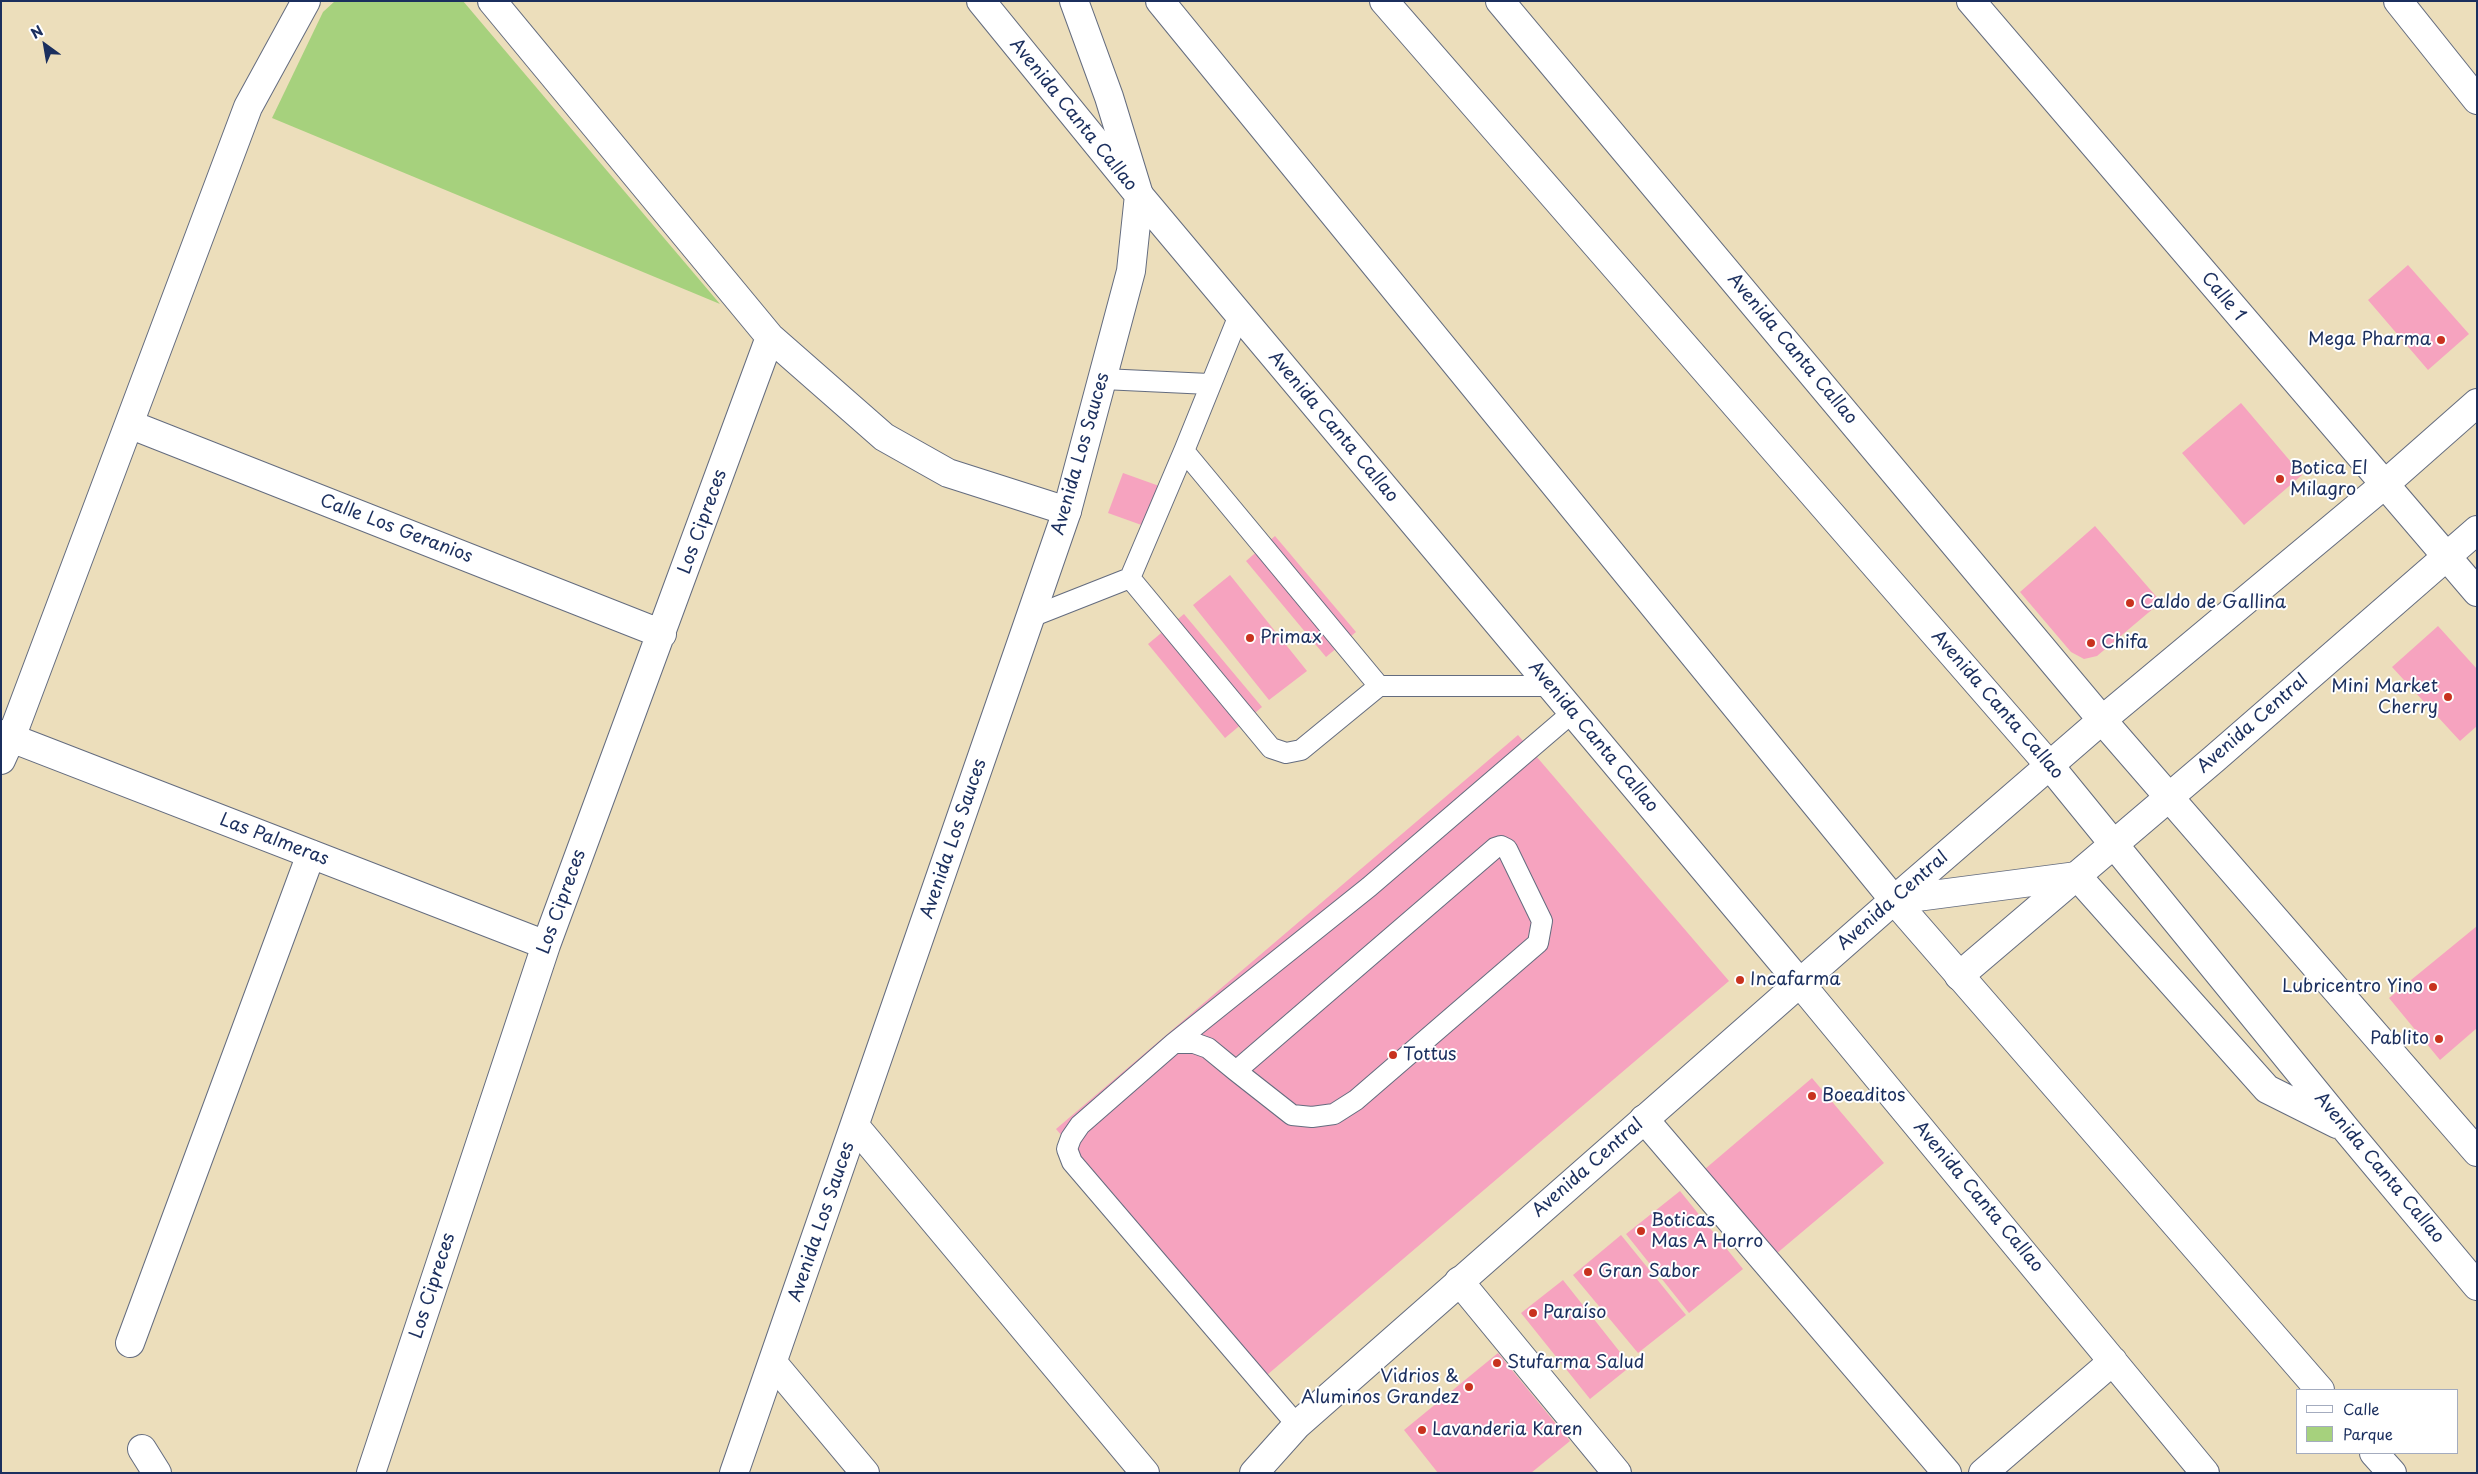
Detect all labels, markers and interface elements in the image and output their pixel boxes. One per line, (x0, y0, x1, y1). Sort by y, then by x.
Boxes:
north arrow (20, 20, 70, 70)
text: N (27, 20, 47, 44)
street label: Avenida Canta Callao (1005, 34, 1141, 196)
street label: Calle 1 (2196, 268, 2250, 326)
street label: Avenida Canta Callao (1723, 269, 1861, 429)
place label: Mega Pharma (2308, 329, 2431, 351)
marker: Mega Pharma (2435, 334, 2447, 346)
street label: Avenida Canta Callao (1264, 347, 1402, 507)
street label: Avenida Los Sauces (1048, 370, 1114, 538)
place label: Botica El Milagro (2290, 458, 2368, 500)
street label: Los Cipreces (674, 467, 732, 577)
marker: Botica El Milagro (2274, 473, 2286, 485)
street label: Calle Los Geranios (317, 490, 475, 568)
place label: Caldo de Gallina (2140, 592, 2286, 614)
marker: Caldo de Gallina (2124, 597, 2136, 609)
street label: Avenida Canta Callao (1926, 626, 2068, 784)
place label: Primax (1260, 627, 1322, 649)
marker: Primax (1244, 632, 1256, 644)
place label: Chifa (2101, 632, 2148, 654)
marker: Chifa (2085, 637, 2097, 649)
street label: Avenida Canta Callao (1524, 657, 1662, 817)
street label: Avenida Central (2193, 670, 2313, 778)
place label: Mini Market Cherry (2331, 676, 2438, 719)
marker: Mini Market Cherry (2442, 691, 2454, 703)
street label: Avenida Los Sauces (917, 756, 991, 922)
street label: Las Palmeras (216, 809, 332, 871)
street label: Los Cipreces (533, 847, 591, 957)
street label: Avenida Central (1833, 847, 1953, 955)
place label: Incafarma (1750, 969, 1841, 991)
marker: Incafarma (1734, 974, 1746, 986)
place label: Lubricentro Yino (2282, 976, 2423, 998)
marker: Lubricentro Yino (2427, 981, 2439, 993)
place label: Pablito (2370, 1028, 2429, 1050)
marker: Pablito (2433, 1033, 2445, 1045)
place label: Tottus (1403, 1044, 1456, 1066)
marker: Tottus (1387, 1049, 1399, 1061)
place label: Boeaditos (1822, 1085, 1905, 1107)
street label: Avenida Canta Callao (2310, 1088, 2448, 1248)
marker: Boeaditos (1806, 1090, 1818, 1102)
street label: Avenida Central (1528, 1114, 1648, 1222)
street label: Avenida Canta Callao (1909, 1117, 2047, 1277)
street label: Avenida Los Sauces (785, 1139, 859, 1305)
place label: Boticas Mas A Horro (1651, 1210, 1763, 1252)
marker: Boticas Mas A Horro (1635, 1225, 1647, 1237)
street label: Los Cipreces (406, 1230, 460, 1342)
place label: Gran Sabor (1598, 1261, 1700, 1283)
marker: Gran Sabor (1582, 1266, 1594, 1278)
place label: Paraíso (1543, 1302, 1606, 1324)
marker: Paraíso (1527, 1307, 1539, 1319)
place label: Stufarma Salud (1507, 1352, 1644, 1374)
marker: Stufarma Salud (1491, 1357, 1503, 1369)
place label: Vidrios & Aluminos Grandez (1301, 1366, 1459, 1408)
marker: Vidrios & Aluminos Grandez (1463, 1381, 1475, 1393)
legend (2296, 1389, 2458, 1454)
text: Calle (2343, 1397, 2380, 1420)
place label: Lavanderia Karen (1432, 1419, 1583, 1441)
text: Parque (2343, 1422, 2393, 1445)
marker: Lavanderia Karen (1416, 1424, 1428, 1436)

